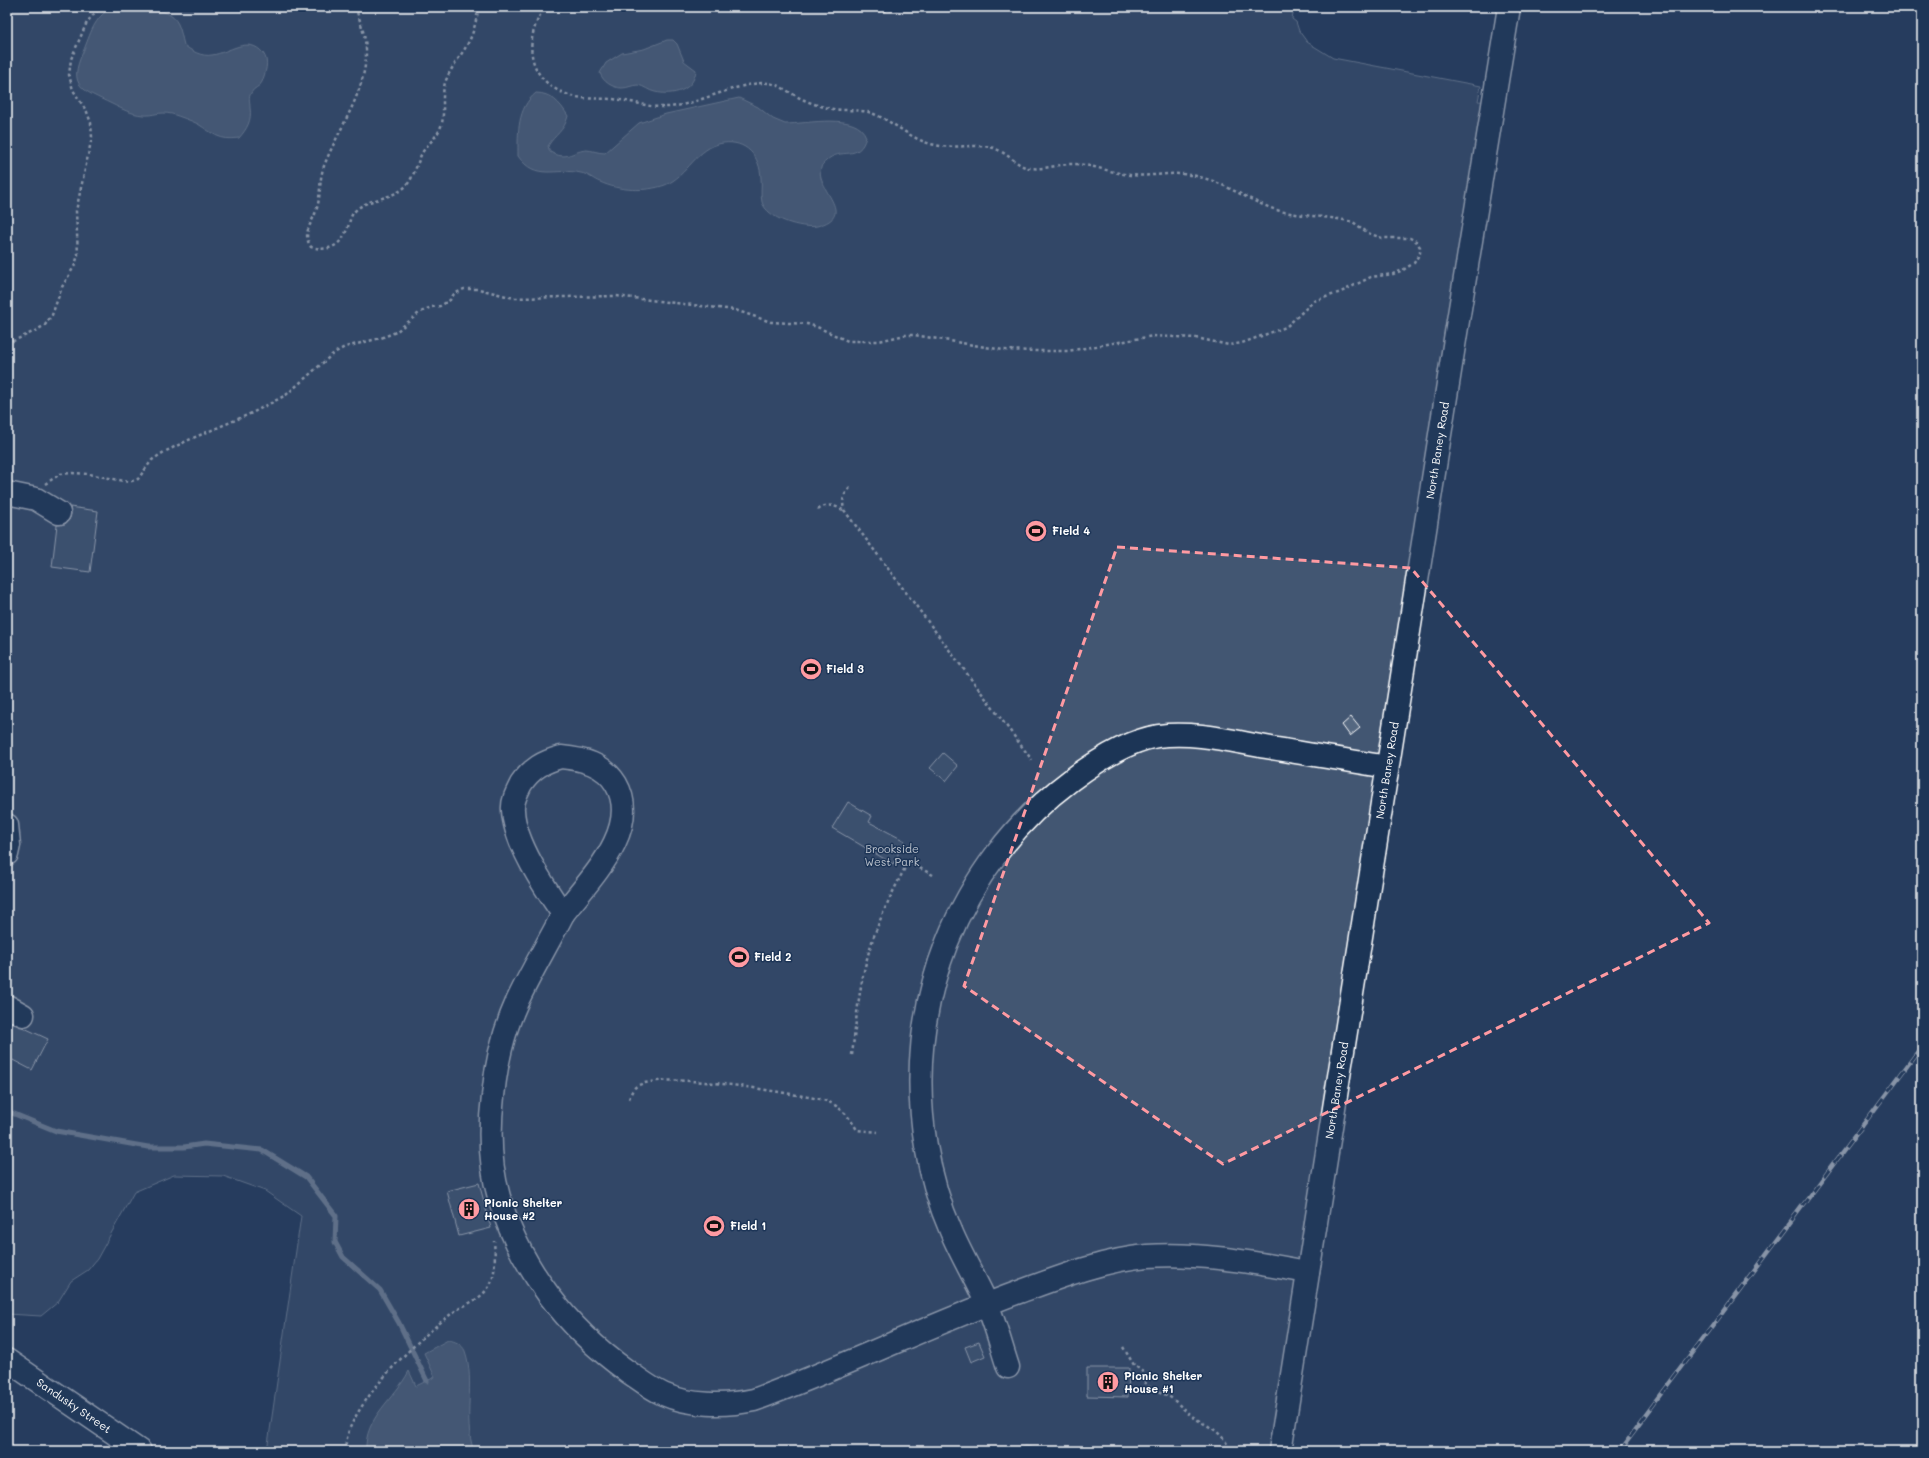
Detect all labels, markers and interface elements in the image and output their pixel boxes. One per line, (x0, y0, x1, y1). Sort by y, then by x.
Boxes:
street label: North Baney Road (1422, 401, 1452, 500)
sports icon: Field 4 (1023, 518, 1049, 544)
place label: Field 4 (1052, 523, 1090, 538)
sports icon: Field 3 (798, 656, 824, 682)
place label: Field 3 (826, 661, 864, 676)
street label: North Baney Road (1372, 721, 1402, 820)
park label: Brookside West Park (864, 841, 920, 869)
sports icon: Field 2 (726, 944, 752, 970)
place label: Field 2 (754, 949, 791, 964)
street label: North Baney Road (1321, 1041, 1351, 1140)
place label: Picnic Shelter House #2 (484, 1195, 563, 1223)
building icon: Picnic Shelter House #2 (456, 1196, 482, 1222)
sports icon: Field 1 (701, 1213, 727, 1239)
place label: Field 1 (730, 1218, 766, 1233)
place label: Picnic Shelter House #1 (1124, 1368, 1203, 1396)
building icon: Picnic Shelter House #1 (1095, 1369, 1121, 1395)
street label: Sandusky Street (34, 1374, 115, 1436)

